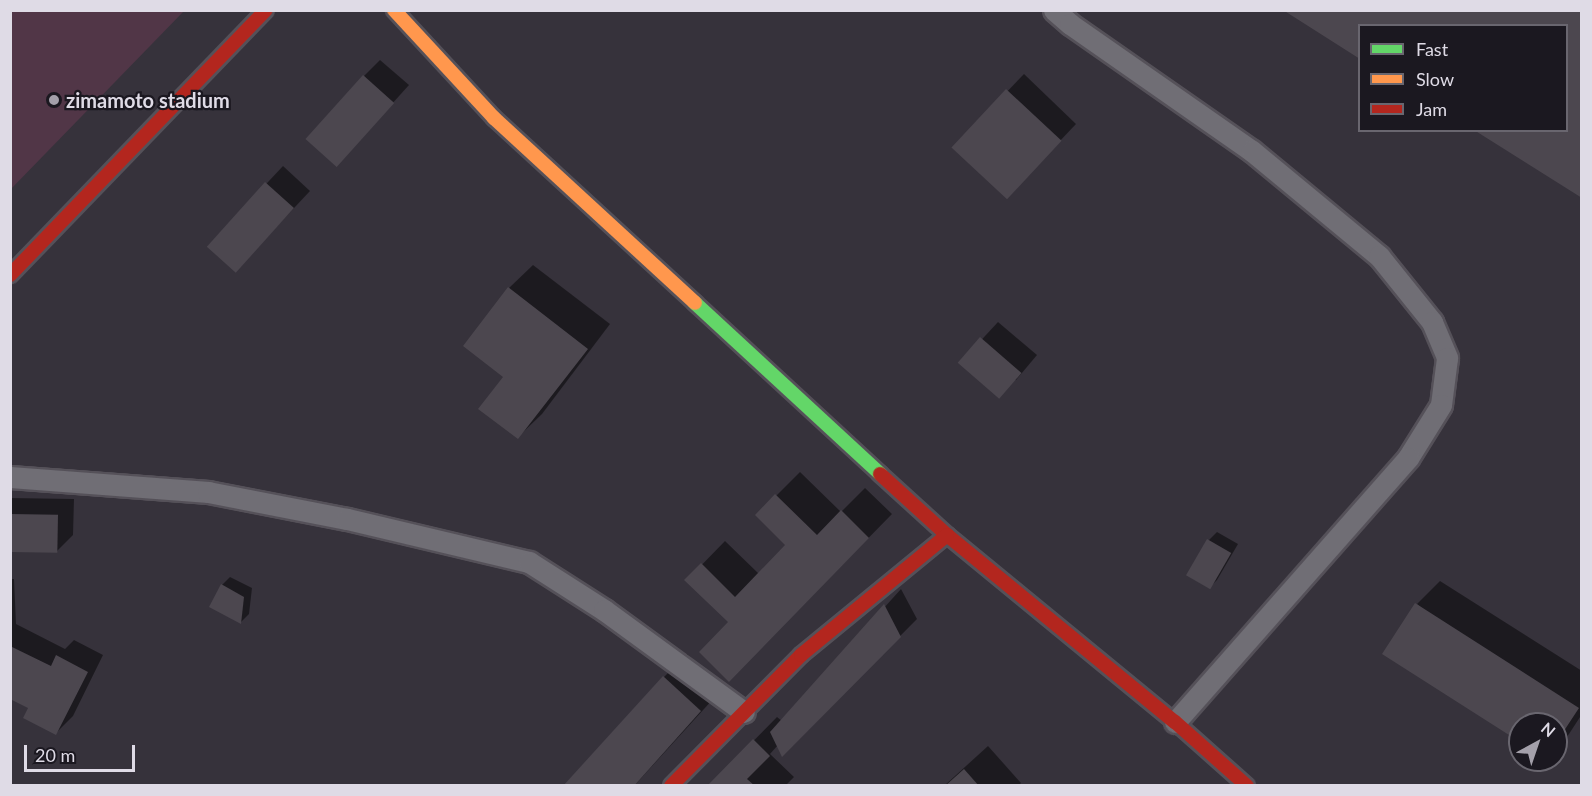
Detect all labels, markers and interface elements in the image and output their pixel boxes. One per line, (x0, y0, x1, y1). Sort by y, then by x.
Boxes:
legend (1358, 24, 1568, 132)
text: Fast (1416, 38, 1448, 60)
text: Slow (1416, 68, 1454, 90)
place label: zimamoto stadium (66, 88, 230, 112)
marker: zimamoto stadium (47, 93, 61, 107)
text: Jam (1416, 98, 1447, 120)
north arrow (1508, 712, 1568, 772)
text: N (1538, 718, 1559, 741)
scale bar (27, 733, 138, 771)
text: 20 m (35, 744, 75, 766)

